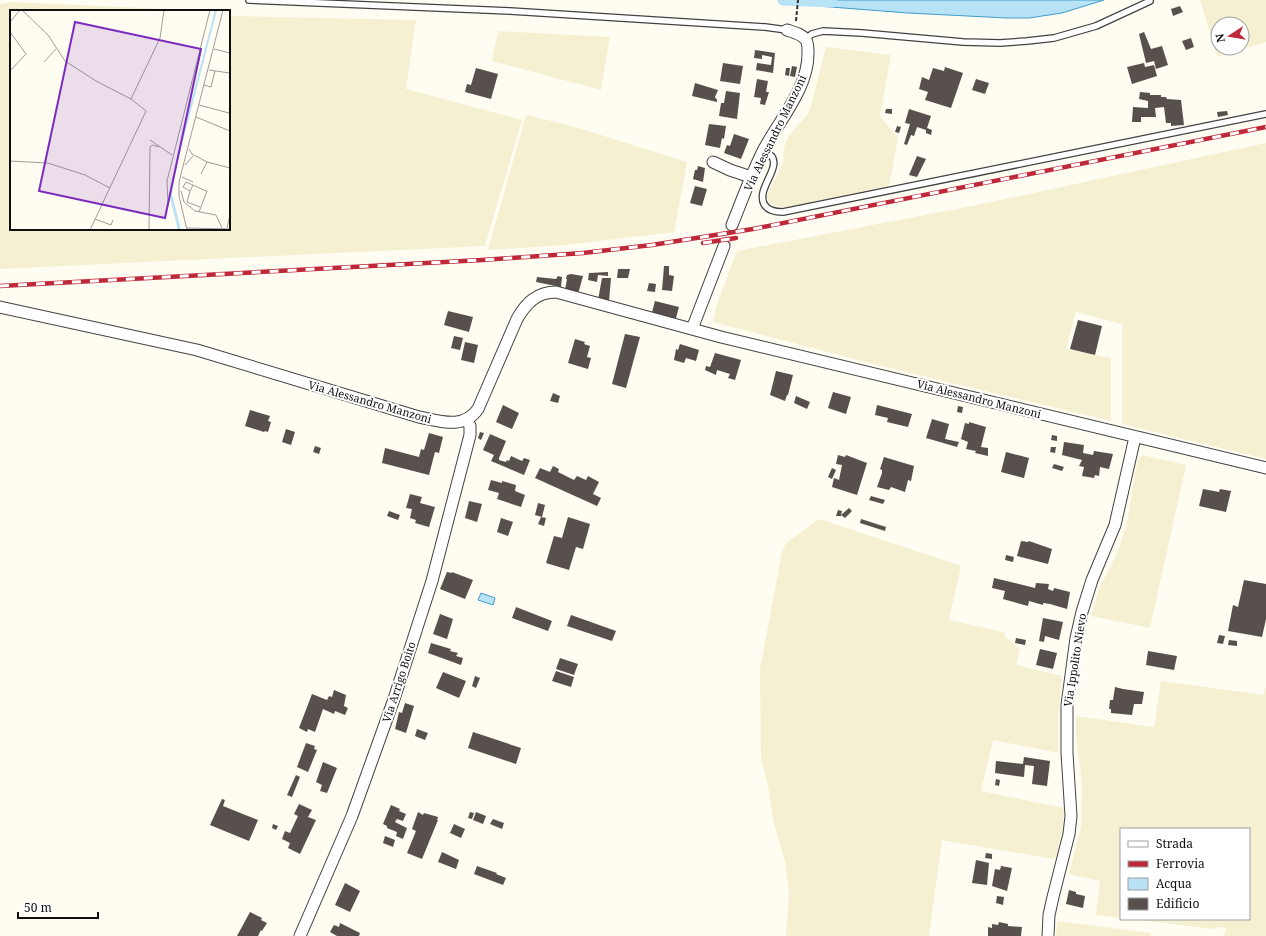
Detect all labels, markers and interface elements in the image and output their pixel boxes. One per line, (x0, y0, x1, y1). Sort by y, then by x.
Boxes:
inset map (10, 10, 230, 230)
north arrow (1210, 16, 1250, 56)
text: N (1211, 32, 1228, 44)
street label: Via Alessandro Manzoni (740, 72, 809, 193)
street label: Via Alessandro Manzoni (915, 376, 1043, 421)
street label: Via Alessandro Manzoni (307, 377, 434, 426)
street label: Via Ippolito Nievo (1060, 612, 1089, 708)
street label: Via Arrigo Boito (378, 640, 419, 724)
legend (1120, 828, 1250, 920)
text: Strada (1156, 835, 1193, 852)
text: Ferrovia (1156, 855, 1205, 872)
text: Acqua (1156, 875, 1192, 892)
scale bar (18, 894, 98, 920)
text: Edificio (1156, 895, 1199, 912)
text: 50 m (24, 899, 52, 916)

